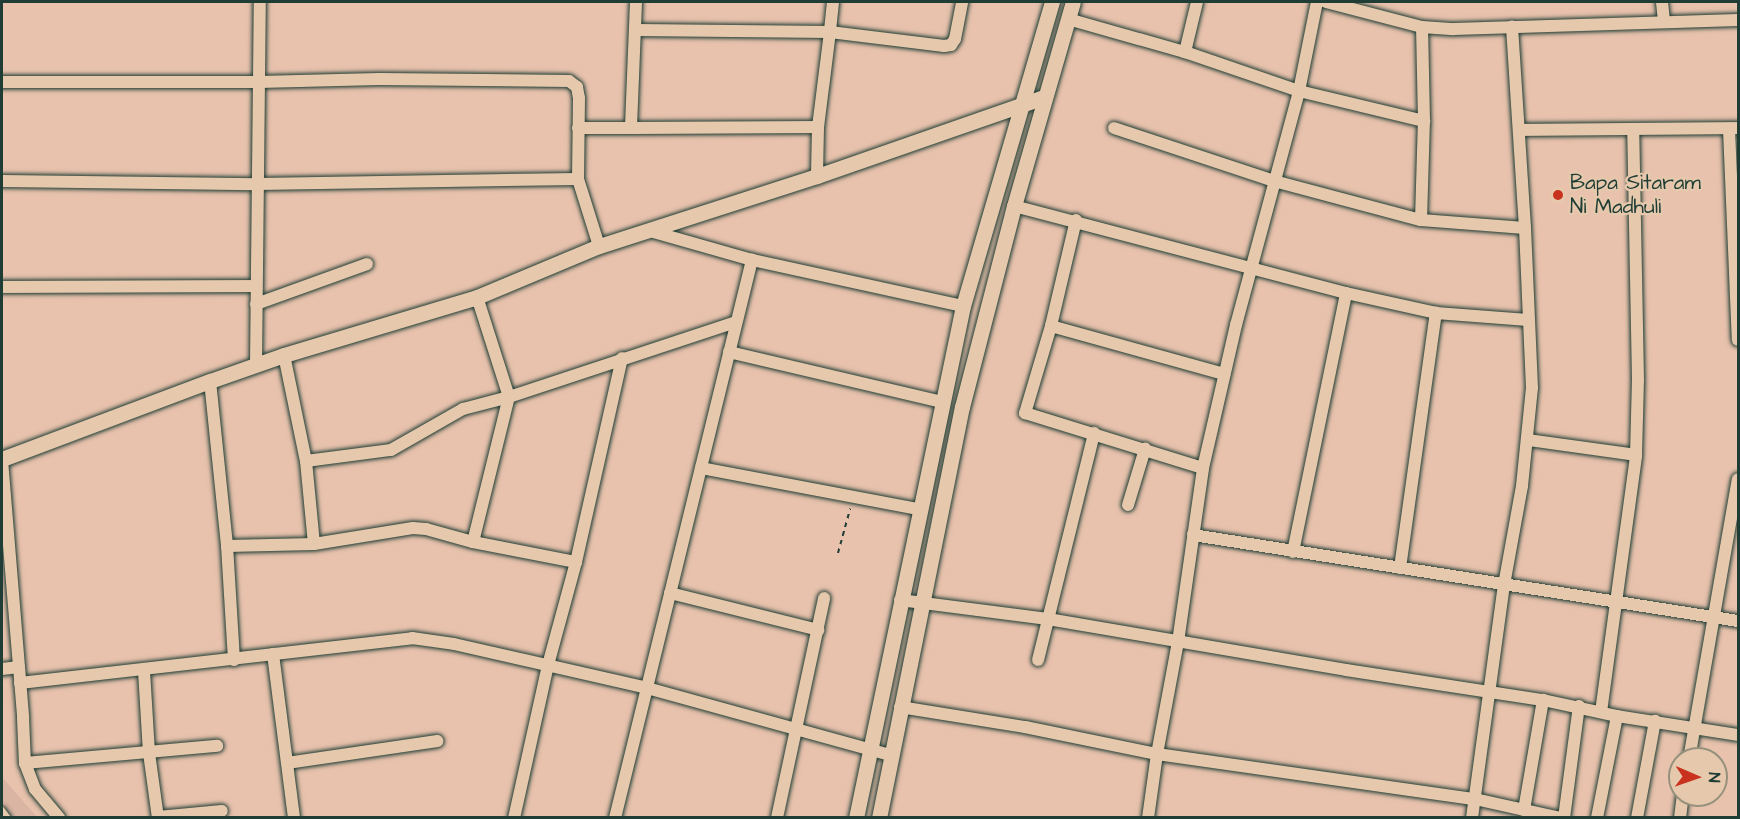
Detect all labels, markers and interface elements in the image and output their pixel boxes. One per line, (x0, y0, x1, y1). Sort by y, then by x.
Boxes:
place label: Bapa Sitaram Ni Madhuli (1570, 170, 1701, 220)
marker: Bapa Sitaram Ni Madhuli (1551, 188, 1565, 202)
north arrow (1668, 747, 1728, 807)
text: N (1703, 772, 1725, 783)

